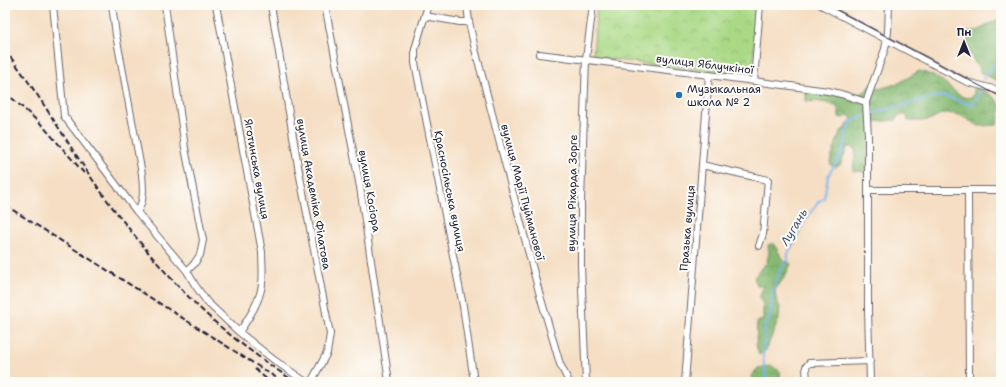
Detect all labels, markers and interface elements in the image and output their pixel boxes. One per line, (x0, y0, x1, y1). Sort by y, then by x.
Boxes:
north arrow (944, 22, 984, 62)
text: Пн (957, 25, 971, 40)
street label: вулиця Яблучкіної (655, 51, 755, 78)
place label: Музыкальная школа № 2 (687, 82, 761, 110)
marker: Музыкальная школа № 2 (674, 90, 684, 100)
street label: вулиця Академіка Філатова (293, 117, 334, 271)
street label: Яготинська вулиця (240, 118, 273, 221)
street label: вулиця Марії Пуйманової (497, 122, 548, 263)
street label: Красносільська вулиця (430, 129, 469, 253)
street label: вулиця Ріхарда Зорге (564, 134, 581, 252)
street label: вулиця Косіора (355, 149, 384, 233)
street label: Празька вулиця (676, 185, 699, 272)
water label: Лугань (776, 206, 811, 249)

